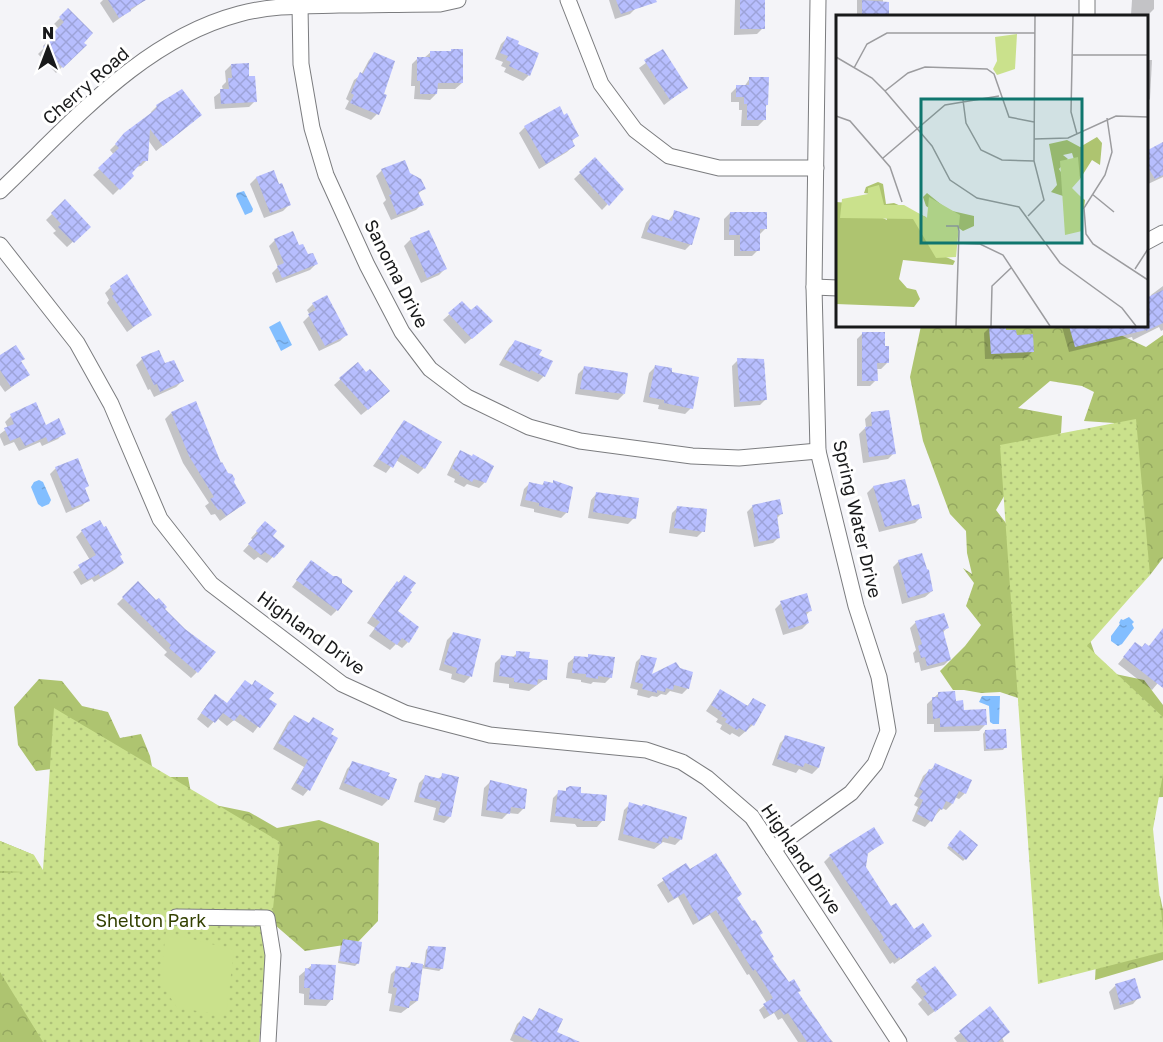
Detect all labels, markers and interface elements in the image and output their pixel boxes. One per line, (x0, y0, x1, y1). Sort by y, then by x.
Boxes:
inset map (836, 15, 1148, 327)
north arrow (18, 18, 78, 78)
text: N (42, 23, 54, 43)
street label: Cherry Road (38, 42, 133, 129)
street label: Sanoma Drive (360, 216, 434, 331)
street label: Spring Water Drive (829, 438, 887, 600)
street label: Highland Drive (253, 586, 370, 679)
street label: Highland Drive (757, 799, 847, 918)
park label: Shelton Park (96, 909, 206, 931)

